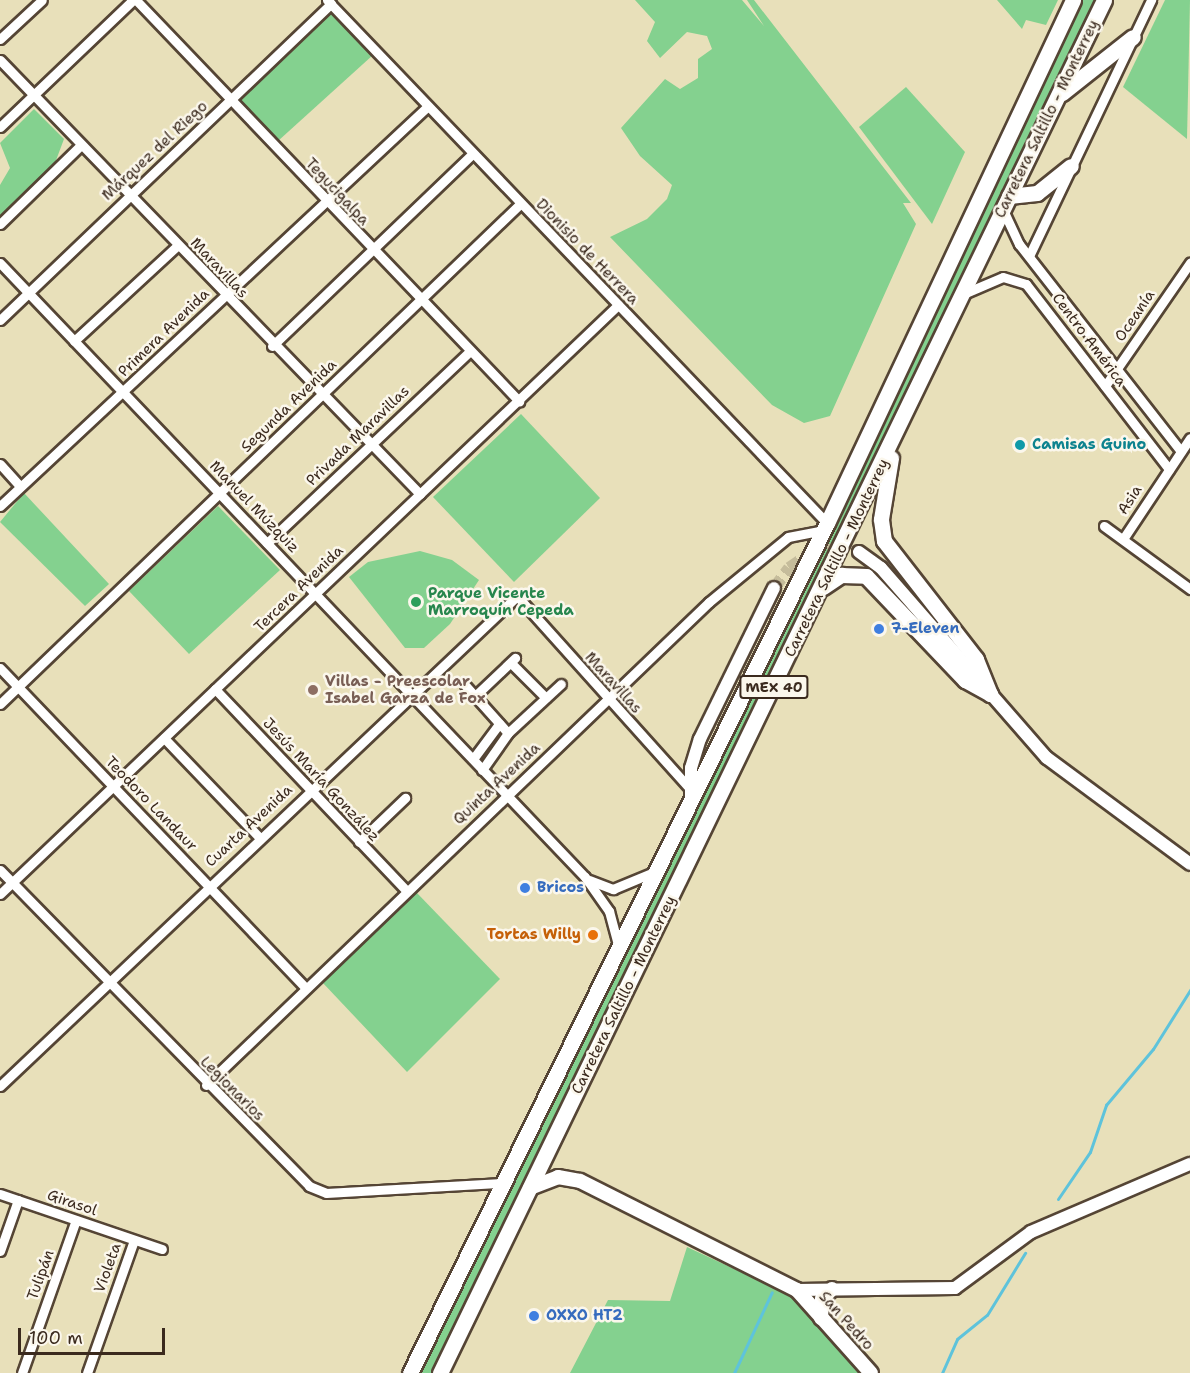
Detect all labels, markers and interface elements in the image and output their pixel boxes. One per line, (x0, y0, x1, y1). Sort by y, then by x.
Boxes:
street label: Carretera Saltillo - Monterrey (991, 17, 1103, 221)
street label: Márquez del Riego (99, 98, 211, 204)
street label: Tegucigalpa (301, 155, 373, 229)
street label: Dionisio de Herrera (532, 195, 642, 309)
street label: Maravillas (186, 234, 252, 302)
street label: Primera Avenida (115, 285, 213, 381)
street label: Oceanía (1111, 287, 1159, 345)
street label: Centro América (1048, 290, 1130, 390)
street label: Segunda Avenida (237, 356, 341, 456)
street label: Privada Maravillas (303, 382, 413, 490)
place label: Camisas Guino (1032, 436, 1146, 454)
marker: Camisas Guino (1013, 438, 1027, 452)
street label: Carretera Saltillo - Monterrey (781, 456, 893, 660)
street label: Manuel Múzquiz (206, 457, 302, 557)
street label: Asia (1114, 482, 1146, 518)
street label: Tercera Avenida (251, 542, 347, 636)
place label: Parque Vicente Marroquín Cepeda (428, 584, 574, 619)
marker: Parque Vicente Marroquín Cepeda (409, 595, 423, 609)
place label: 7-Eleven (891, 620, 959, 638)
marker: 7-Eleven (872, 622, 886, 636)
street label: Maravillas (581, 649, 645, 717)
place label: Villas - Preescolar Isabel Garza de Fox (325, 672, 485, 707)
road number: MEX 40 (738, 676, 810, 698)
marker: Villas - Preescolar Isabel Garza de Fox (306, 683, 320, 697)
street label: Jesús María González (259, 714, 383, 846)
street label: Quinta Avenida (450, 739, 544, 829)
street label: Teodoro Landaur (101, 753, 201, 855)
street label: Cuarta Avenida (202, 781, 296, 871)
place label: Bricos (537, 879, 584, 897)
marker: Bricos (518, 881, 532, 895)
street label: Carretera Saltillo - Monterrey (568, 893, 680, 1097)
place label: Tortas Willy (487, 926, 581, 944)
marker: Tortas Willy (586, 928, 600, 942)
street label: Legionarios (196, 1053, 268, 1125)
street label: Girasol (45, 1186, 99, 1220)
street label: Violeta (91, 1241, 125, 1295)
street label: Tulipán (24, 1248, 58, 1302)
street label: San Pedro (815, 1288, 877, 1354)
place label: OXXO HT2 (546, 1307, 623, 1325)
marker: OXXO HT2 (527, 1309, 541, 1323)
scale bar (21, 1316, 168, 1354)
text: 100 m (29, 1326, 83, 1350)

